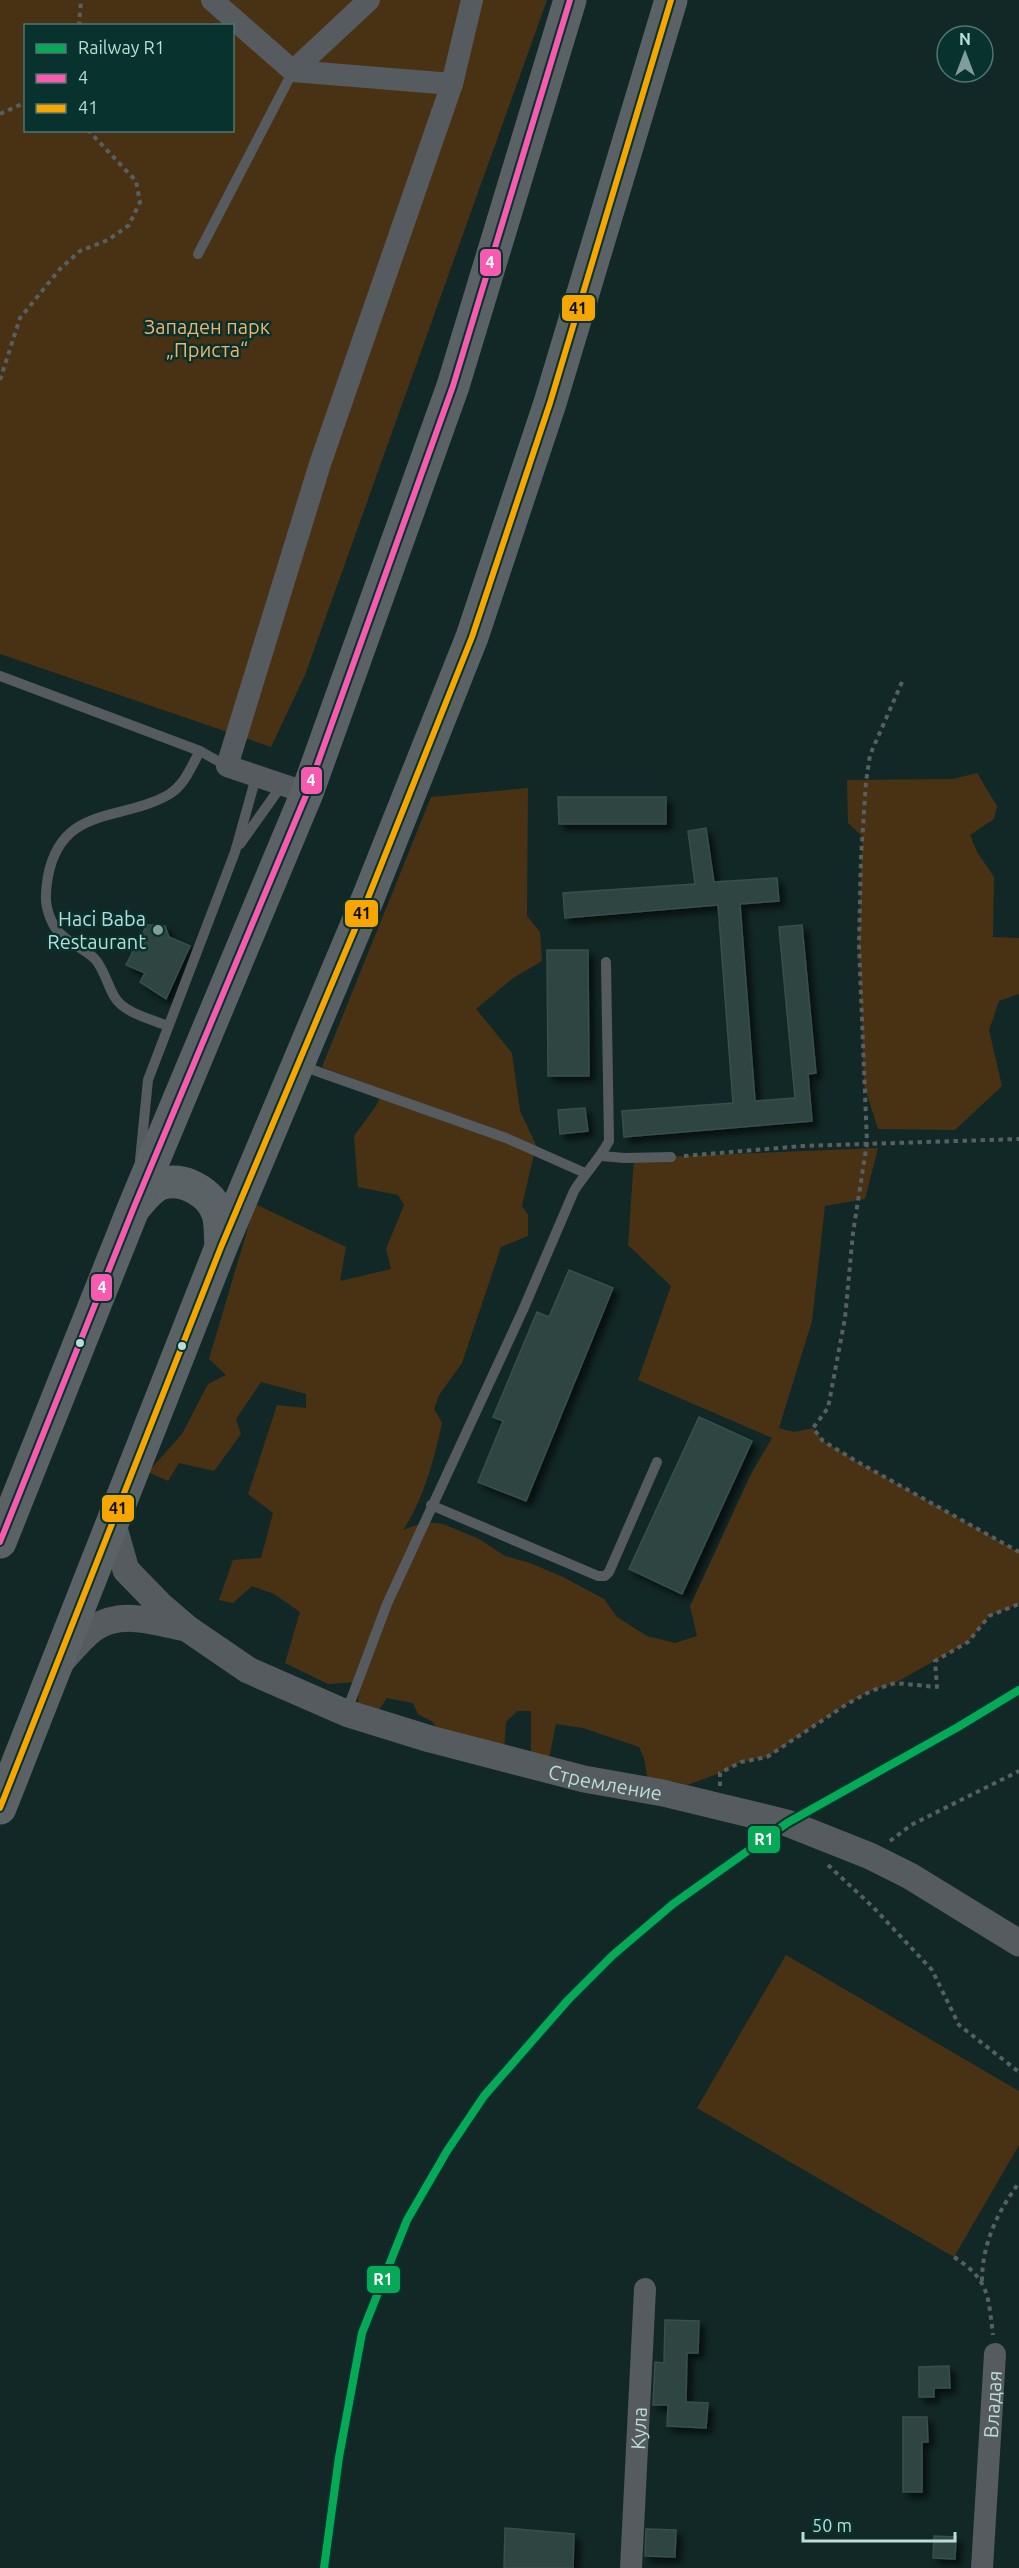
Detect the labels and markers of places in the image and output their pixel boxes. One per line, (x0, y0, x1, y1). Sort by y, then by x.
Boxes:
place label: Haci Baba Restaurant (47, 907, 146, 953)
marker: Haci Baba Restaurant (151, 923, 165, 937)
unlabelled marker (74, 1337, 86, 1349)
unlabelled marker (176, 1340, 188, 1352)

